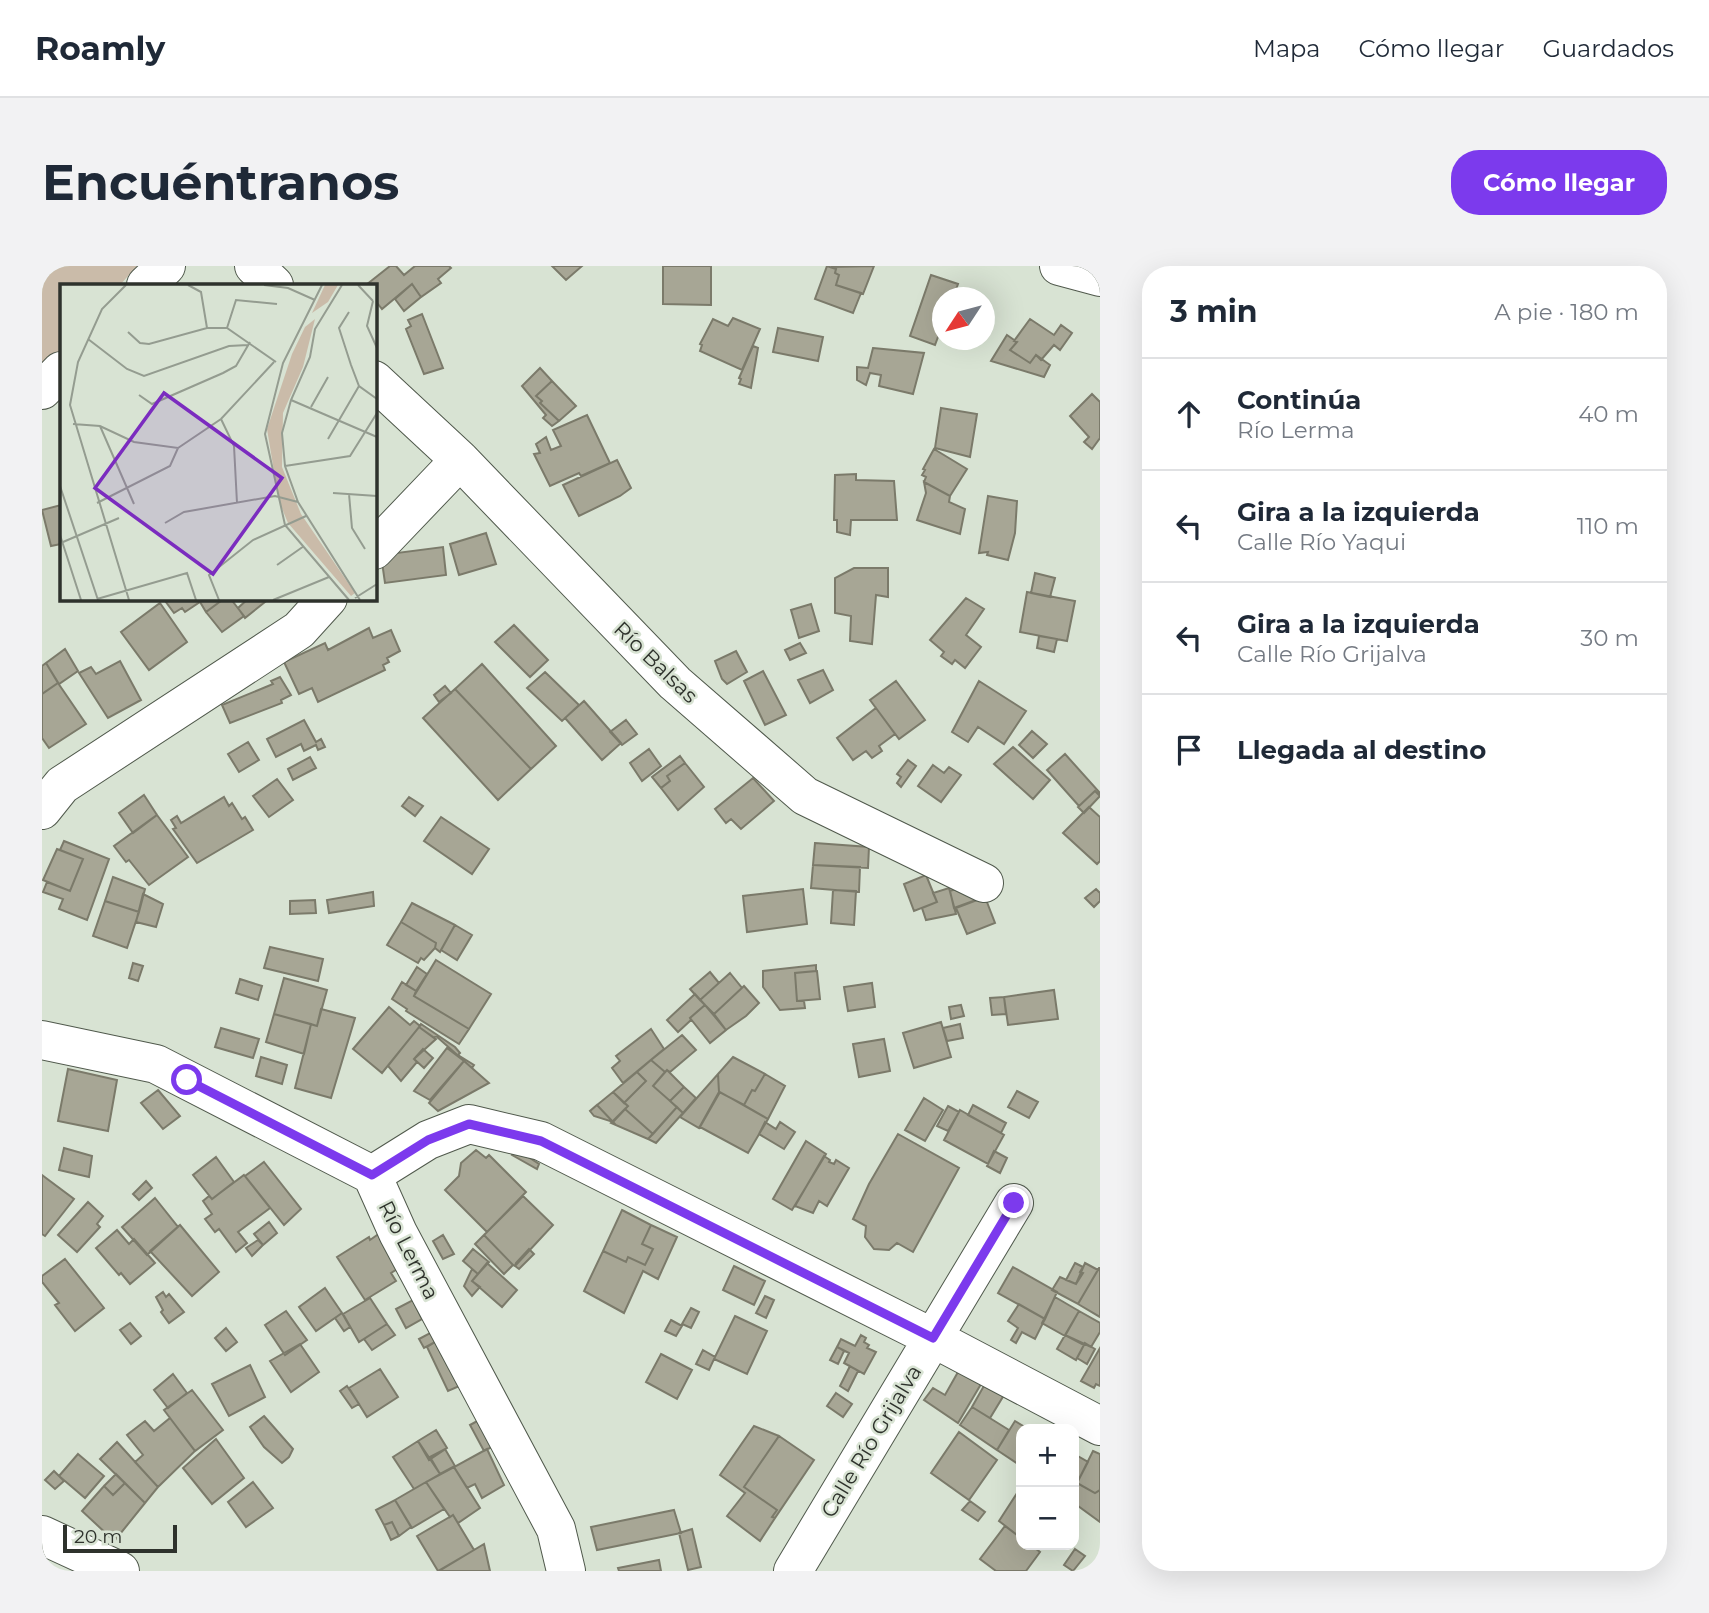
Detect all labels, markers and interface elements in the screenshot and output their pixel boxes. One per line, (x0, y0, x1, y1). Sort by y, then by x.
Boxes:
text: Roamly (35, 28, 165, 68)
text: Mapa (1253, 34, 1320, 63)
text: Cómo llegar (1358, 34, 1504, 63)
text: Guardados (1542, 34, 1674, 63)
button: Cómo llegar (1451, 150, 1667, 215)
text: Encuéntranos (42, 153, 399, 212)
inset map (60, 284, 376, 600)
north arrow (932, 287, 995, 350)
text: 3 min (1170, 293, 1257, 330)
text: A pie · 180 m (1494, 298, 1639, 326)
text: Continúa (1237, 384, 1361, 416)
icon: ahead (1170, 395, 1208, 433)
text: 40 m (1578, 400, 1639, 428)
text: Río Lerma (1237, 416, 1355, 444)
text: Gira a la izquierda (1237, 496, 1480, 528)
icon: left (1170, 507, 1208, 545)
text: 110 m (1577, 512, 1639, 540)
text: Calle Río Yaqui (1237, 528, 1406, 556)
text: Gira a la izquierda (1237, 608, 1480, 640)
street label: Río Balsas (609, 616, 703, 708)
icon: left (1170, 619, 1208, 657)
text: 30 m (1580, 624, 1639, 652)
text: Calle Río Grijalva (1237, 640, 1427, 668)
icon: arrive (1170, 731, 1208, 769)
text: Llegada al destino (1237, 734, 1486, 766)
route start (171, 1064, 202, 1095)
route end (998, 1187, 1029, 1218)
street label: Río Lerma (373, 1197, 445, 1303)
street label: Calle Río Grijalva (816, 1360, 926, 1522)
map controls (1016, 1424, 1079, 1550)
button: + (1016, 1424, 1079, 1487)
button: − (1016, 1487, 1079, 1550)
scale bar (63, 1522, 177, 1554)
text: 20 m (74, 1525, 122, 1548)

